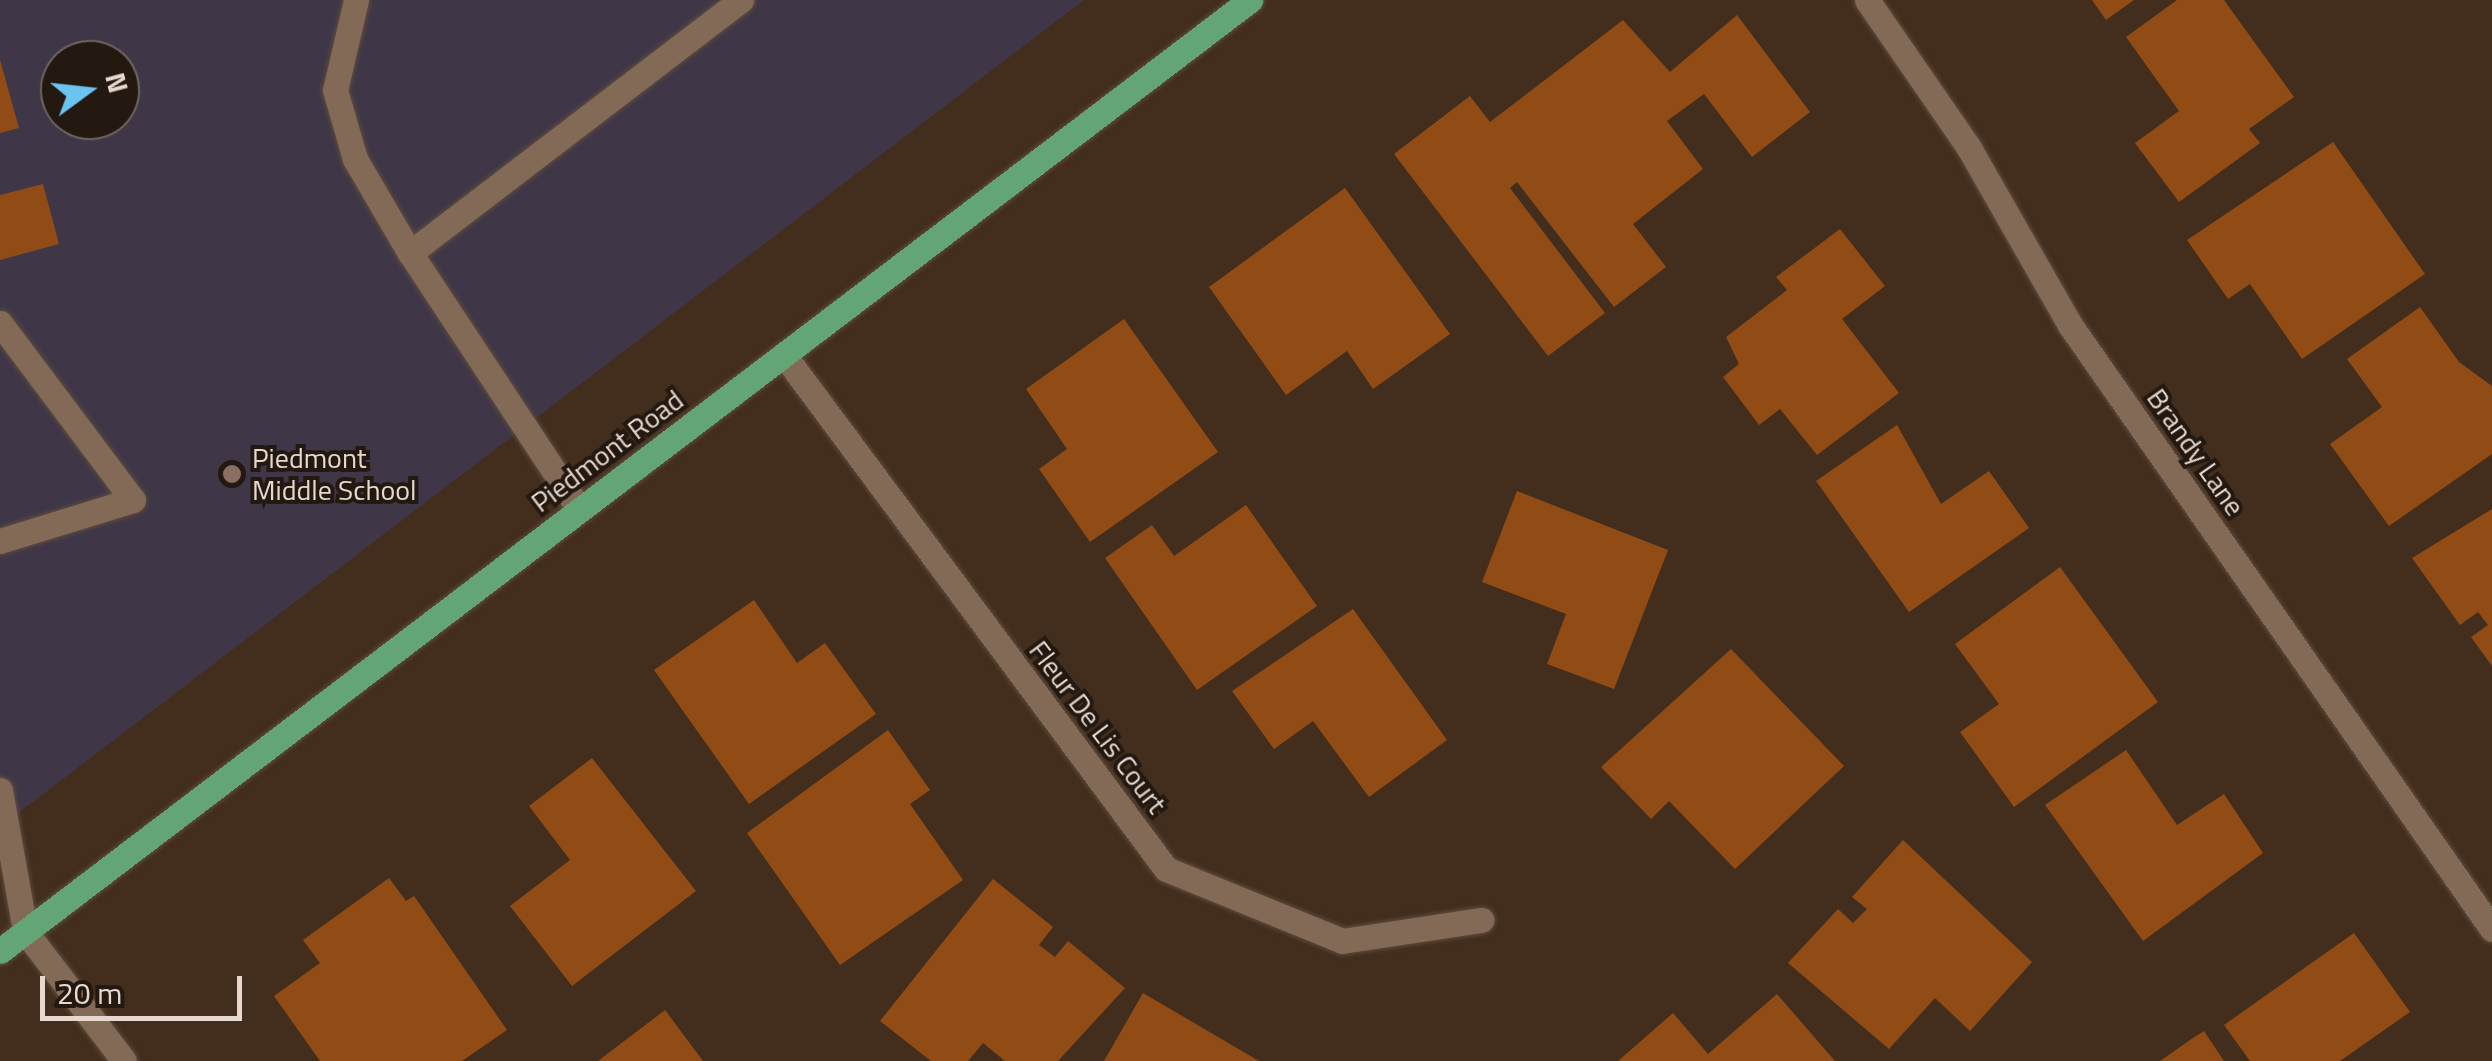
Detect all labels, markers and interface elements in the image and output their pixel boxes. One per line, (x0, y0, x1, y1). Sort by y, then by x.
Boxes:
north arrow (40, 40, 140, 140)
text: N (94, 68, 141, 98)
street label: Brandy Lane (2140, 382, 2252, 522)
street label: Piedmont Road (524, 383, 690, 519)
place label: Piedmont Middle School (252, 441, 416, 507)
marker: Piedmont Middle School (221, 463, 243, 485)
street label: Fleur De Lis Court (1022, 634, 1174, 820)
scale bar (45, 956, 248, 1018)
text: 20 m (57, 970, 122, 1016)

